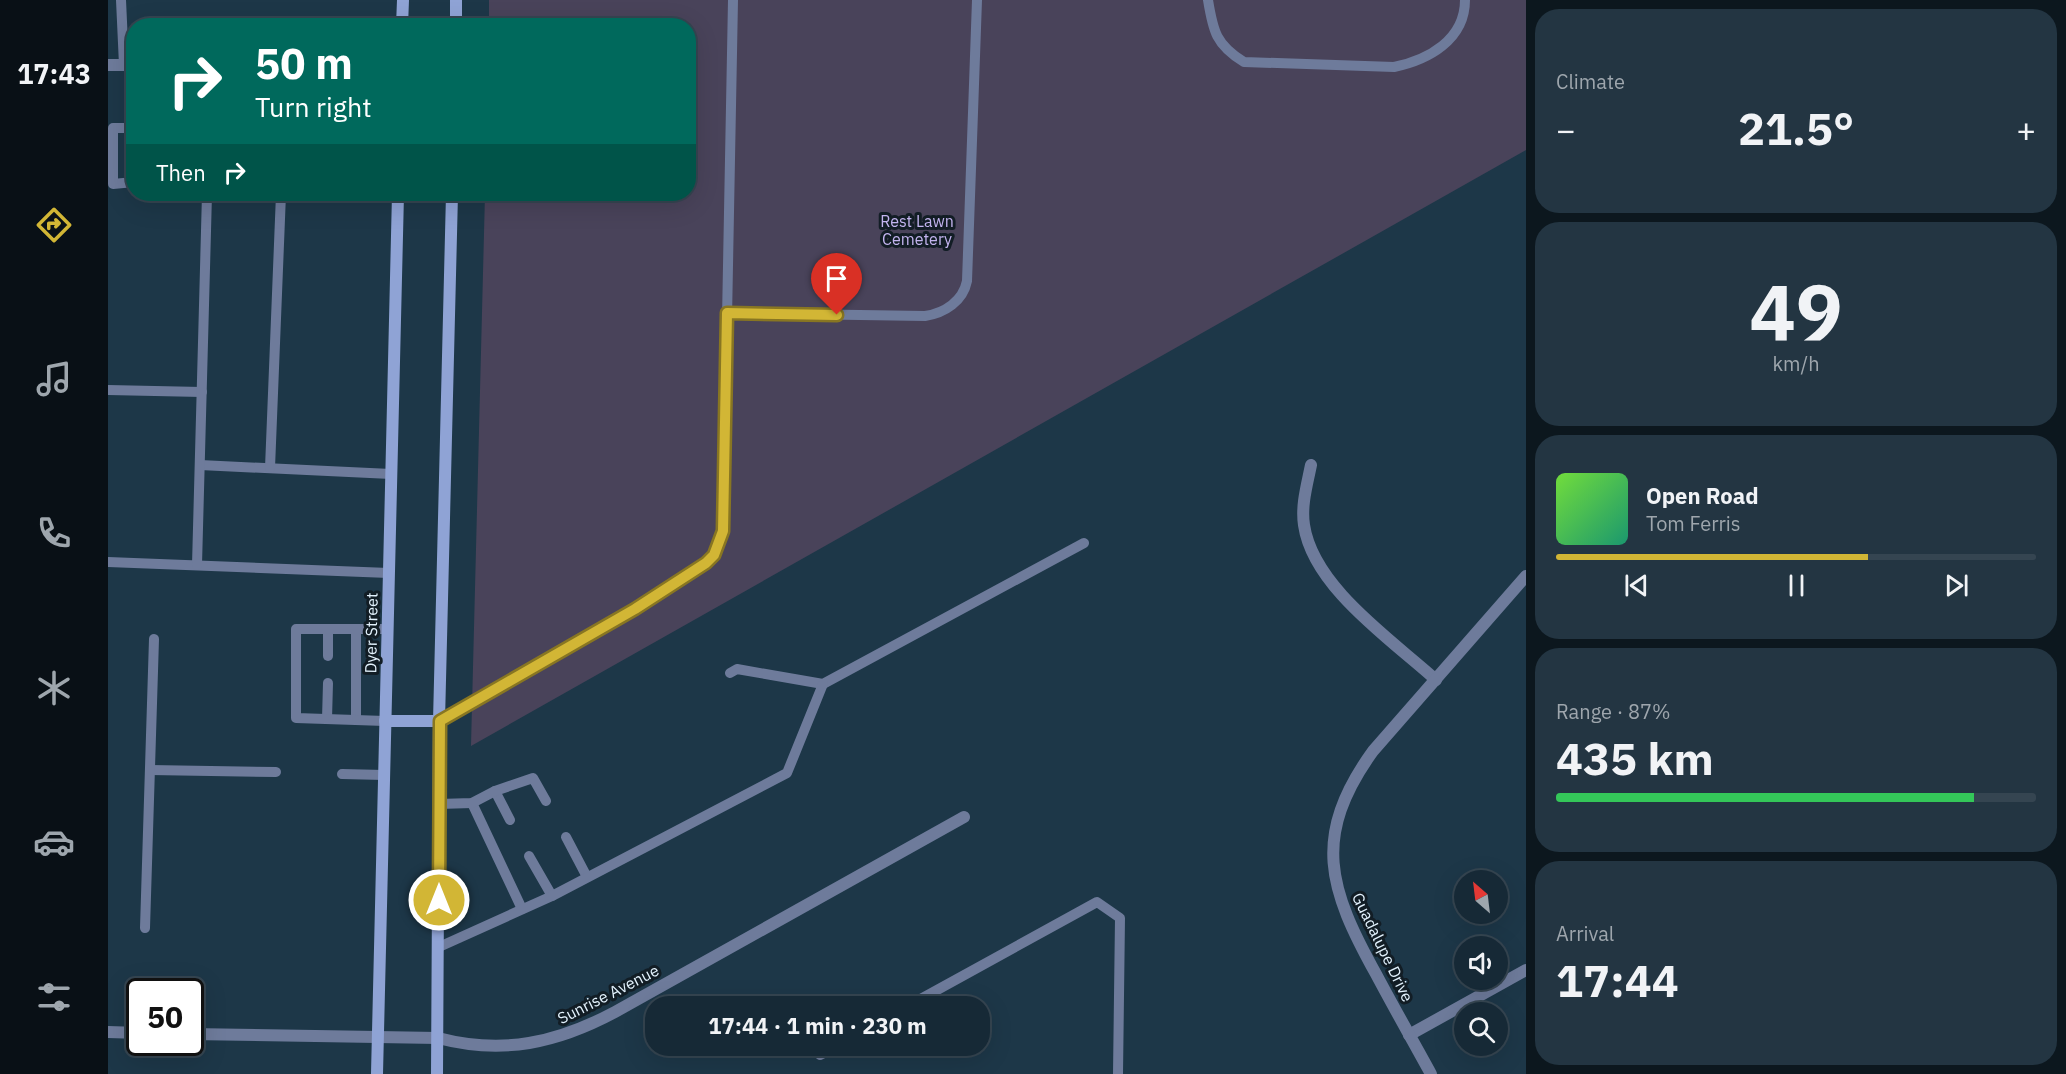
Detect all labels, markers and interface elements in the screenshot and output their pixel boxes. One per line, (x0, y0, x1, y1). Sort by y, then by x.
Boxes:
text: 50 m (255, 36, 353, 91)
icon: right (156, 42, 234, 120)
text: 17:43 (17, 56, 91, 91)
text: Climate (1556, 68, 1625, 95)
text: Turn right (255, 89, 372, 124)
text: 21.5° (1738, 99, 1854, 157)
text: − (1556, 108, 1576, 151)
text: + (2016, 108, 2036, 151)
icon: right (218, 156, 251, 189)
text: Then (156, 158, 206, 187)
icon: directions (33, 204, 75, 246)
park label: Rest Lawn Cemetery (880, 211, 954, 249)
pin (811, 253, 862, 315)
text: 49 (1749, 260, 1843, 361)
icon: arrive (820, 262, 853, 295)
text: km/h (1772, 350, 1820, 377)
icon: music (33, 358, 75, 400)
text: Open Road (1646, 481, 1759, 510)
text: Tom Ferris (1646, 510, 1741, 537)
icon: phone (33, 512, 75, 554)
icon: previous (1620, 569, 1653, 602)
icon: pause (1780, 569, 1813, 602)
icon: next (1940, 569, 1973, 602)
street label: Dyer Street (360, 592, 382, 674)
icon: climate (33, 667, 75, 709)
text: Range · 87% (1556, 698, 1671, 725)
text: 435 km (1556, 729, 1714, 787)
icon: car (33, 821, 75, 863)
position arrow (407, 868, 471, 932)
north arrow (1454, 870, 1508, 924)
map controls (1454, 870, 1508, 1056)
street label: Guadalupe Drive (1348, 889, 1418, 1005)
text: Arrival (1556, 920, 1614, 947)
button: sound (1454, 936, 1508, 990)
text: 17:44 (1556, 951, 1679, 1009)
street label: Sunrise Avenue (554, 960, 662, 1028)
icon: filters (33, 976, 75, 1018)
speed limit sign: 50 (126, 978, 204, 1056)
button: search (1454, 1002, 1508, 1056)
text: 17:44 · 1 min · 230 m (708, 1011, 927, 1040)

